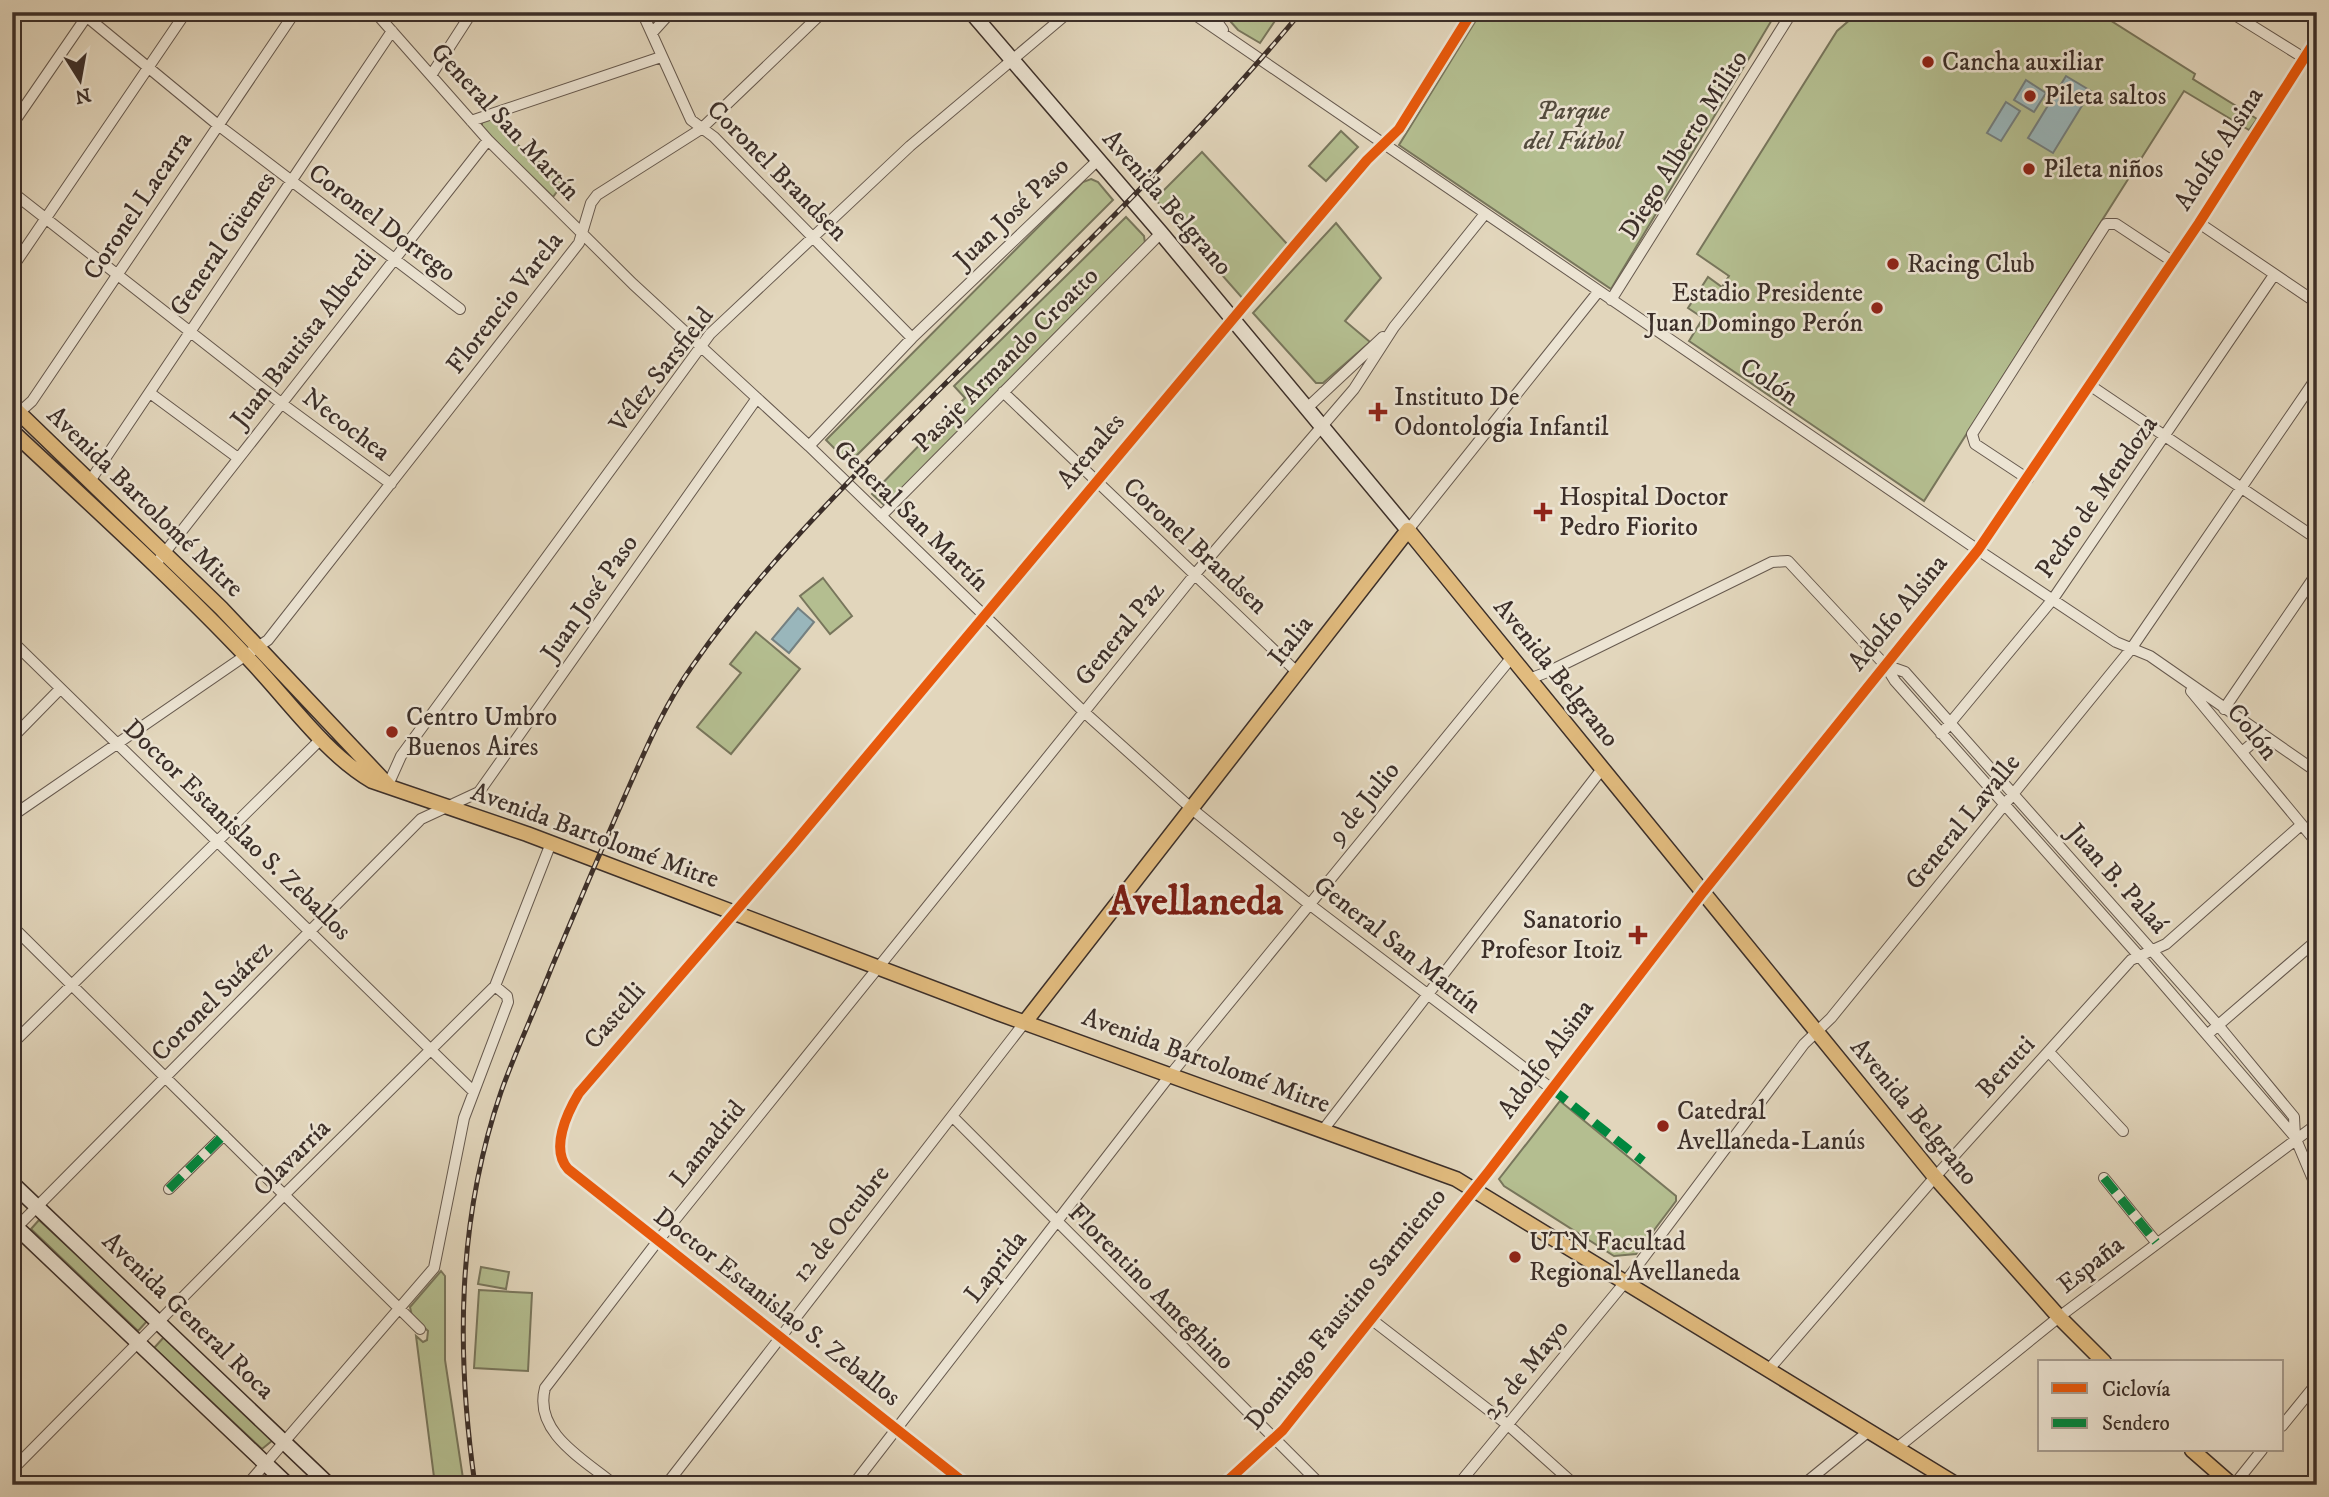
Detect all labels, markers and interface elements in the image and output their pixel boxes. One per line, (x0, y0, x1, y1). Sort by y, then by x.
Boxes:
street label: General San Martín (423, 36, 587, 208)
street label: Diego Alberto Milito (1612, 44, 1756, 246)
north arrow (46, 46, 116, 116)
place label: Cancha auxiliar (1942, 46, 2104, 79)
marker: Cancha auxiliar (1920, 54, 1936, 70)
place label: Pileta saltos (2044, 80, 2166, 113)
street label: Adolfo Alsina (2167, 81, 2271, 217)
text: N (73, 82, 93, 108)
marker: Pileta saltos (2022, 88, 2038, 104)
street label: Coronel Brandsen (699, 93, 855, 249)
park label: Parque del Fútbol (1523, 95, 1625, 158)
street label: Avenida Belgrano (1095, 123, 1239, 283)
street label: Coronel Lacarra (76, 125, 200, 287)
street label: Juan José Paso (946, 150, 1077, 278)
place label: Pileta niños (2043, 153, 2163, 186)
street label: Coronel Dorrego (301, 157, 463, 289)
marker: Pileta niños (2021, 161, 2037, 177)
street label: General Güemes (162, 165, 284, 323)
street label: Florencio Varela (439, 225, 571, 381)
street label: Juan Bautista Alberdi (223, 243, 384, 437)
place label: Racing Club (1907, 248, 2035, 281)
marker: Racing Club (1885, 256, 1901, 272)
street label: Pasaje Armando Croatto (906, 260, 1106, 460)
place label: Estadio Presidente Juan Domingo Perón (1644, 277, 1863, 340)
marker: Estadio Presidente Juan Domingo Perón (1869, 300, 1885, 316)
street label: Vélez Sarsfield (602, 301, 721, 440)
street label: Colón (1733, 350, 1805, 414)
street label: Necochea (295, 381, 397, 469)
place label: Instituto De Odontologia Infantil (1394, 381, 1609, 444)
street label: Avenida Bartolomé Mitre (40, 399, 250, 605)
marker: Instituto De Odontologia Infantil (1368, 402, 1388, 422)
street label: Arenales (1050, 406, 1132, 496)
street label: Pedro de Mendoza (2029, 409, 2165, 585)
street label: General San Martín (826, 433, 996, 599)
street label: Coronel Brandsen (1116, 470, 1275, 622)
place label: Hospital Doctor Pedro Fiorito (1559, 481, 1728, 544)
marker: Hospital Doctor Pedro Fiorito (1533, 502, 1553, 522)
street label: Juan José Paso (533, 528, 646, 670)
street label: Adolfo Alsina (1841, 548, 1955, 678)
street label: General Paz (1068, 575, 1172, 693)
street label: Avenida Belgrano (1486, 592, 1626, 754)
street label: Italia (1261, 609, 1321, 673)
street label: Colón (2219, 697, 2285, 767)
place label: Centro Umbro Buenos Aires (406, 701, 557, 764)
street label: Doctor Estanislao S. Zeballos (116, 712, 358, 948)
marker: Centro Umbro Buenos Aires (384, 724, 400, 740)
street label: General Lavalle (1898, 747, 2028, 897)
street label: 9 de Julio (1319, 755, 1407, 853)
street label: Avenida Bartolomé Mitre (467, 776, 723, 896)
street label: Juan B. Palaá (2058, 816, 2175, 941)
street label: General San Martín (1306, 869, 1488, 1021)
district label: Avellaneda (1108, 878, 1284, 928)
place label: Sanatorio Profesor Itoiz (1480, 904, 1622, 967)
marker: Sanatorio Profesor Itoiz (1628, 925, 1648, 945)
street label: Coronel Suárez (144, 933, 280, 1069)
street label: Castelli (577, 976, 653, 1056)
street label: Adolfo Alsina (1491, 993, 1601, 1125)
street label: Avenida Bartolomé Mitre (1078, 1001, 1334, 1121)
street label: Berutti (1969, 1029, 2043, 1105)
street label: Avenida Belgrano (1843, 1031, 1985, 1193)
street label: Lamadrid (663, 1094, 753, 1194)
place label: Catedral Avellaneda-Lanús (1677, 1095, 1865, 1158)
street label: Olavarría (246, 1112, 338, 1204)
marker: Catedral Avellaneda-Lanús (1655, 1118, 1671, 1134)
street label: 12 de Octubre (785, 1159, 897, 1289)
street label: Domingo Faustino Sarmiento (1238, 1181, 1454, 1437)
street label: Florentino Ameghino (1061, 1197, 1241, 1377)
street label: Doctor Estanislao S. Zeballos (647, 1200, 907, 1414)
street label: Laprida (957, 1224, 1035, 1310)
street label: Avenida General Roca (95, 1225, 281, 1407)
place label: UTN Facultad Regional Avellaneda (1529, 1226, 1740, 1289)
street label: España (2051, 1229, 2131, 1301)
marker: UTN Facultad Regional Avellaneda (1507, 1249, 1523, 1265)
street label: 25 de Mayo (1475, 1313, 1577, 1427)
legend (2038, 1360, 2284, 1452)
text: Ciclovía (2102, 1377, 2170, 1403)
text: Sendero (2102, 1411, 2170, 1437)

